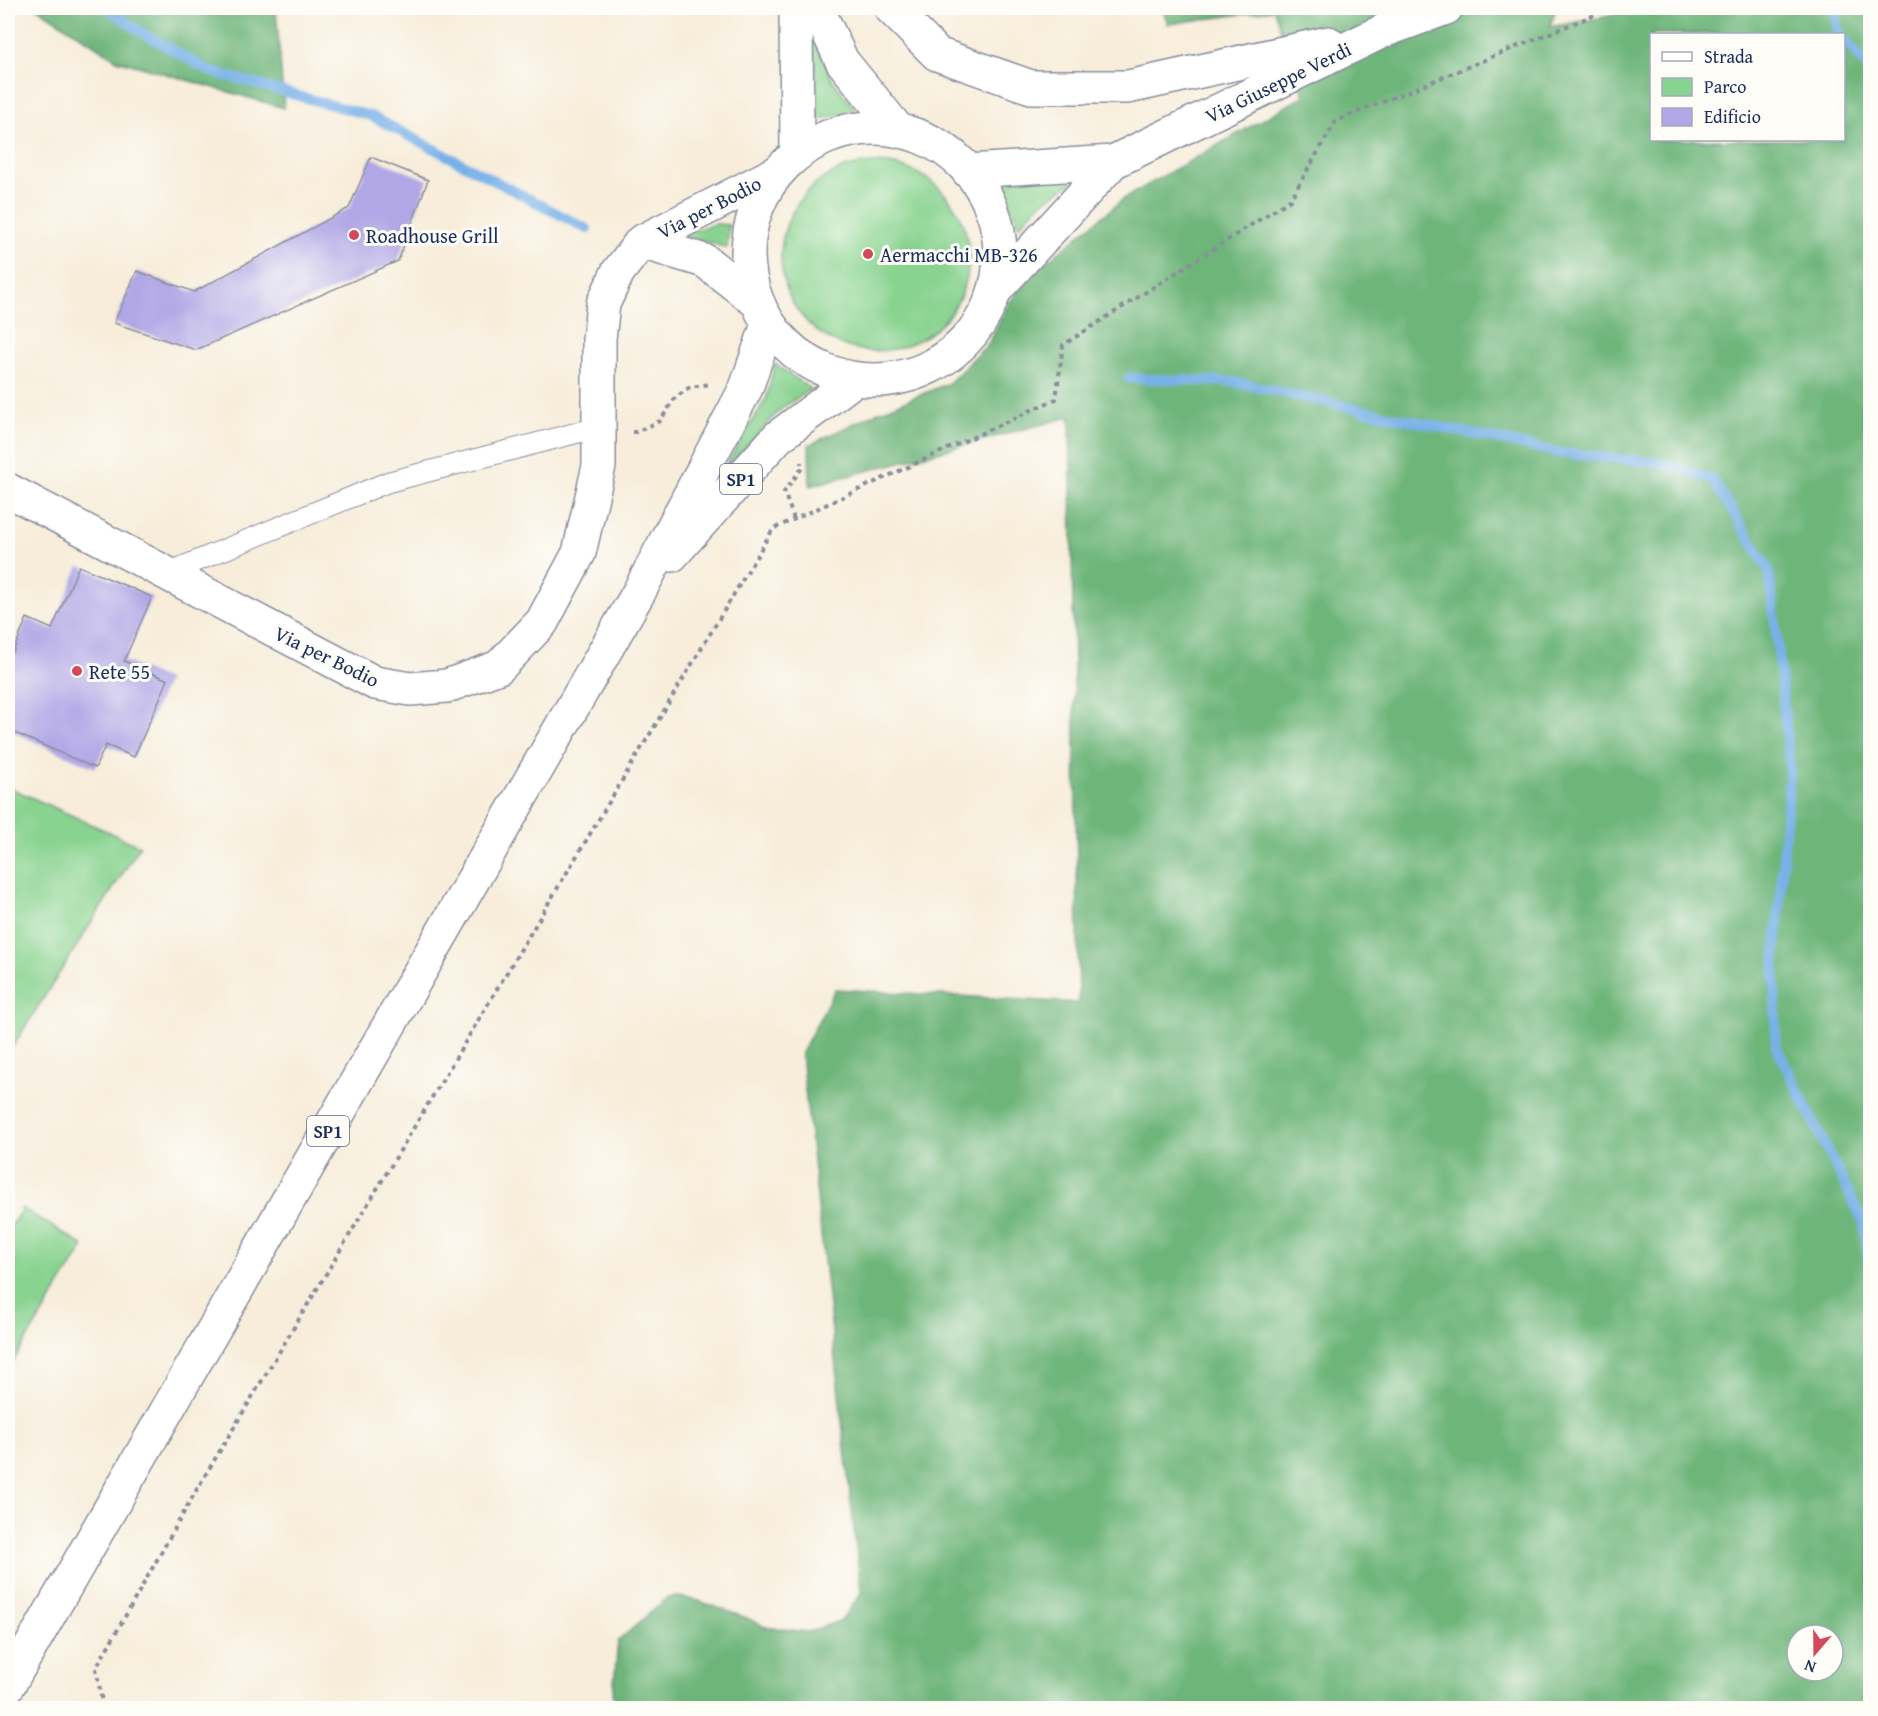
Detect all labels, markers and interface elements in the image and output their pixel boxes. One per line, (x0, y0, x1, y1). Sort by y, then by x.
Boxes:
legend (1650, 33, 1845, 141)
street label: Via Giuseppe Verdi (1200, 34, 1356, 130)
text: Strada (1704, 43, 1754, 70)
text: Parco (1704, 73, 1747, 100)
text: Edificio (1704, 103, 1761, 130)
street label: Via per Bodio (652, 168, 766, 246)
place label: Roadhouse Grill (366, 221, 499, 250)
marker: Roadhouse Grill (347, 228, 361, 242)
place label: Aermacchi MB-326 (880, 240, 1038, 269)
marker: Aermacchi MB-326 (861, 247, 875, 261)
road number: SP1 (720, 464, 762, 494)
street label: Via per Bodio (270, 618, 384, 694)
place label: Rete 55 (89, 657, 150, 686)
marker: Rete 55 (70, 664, 84, 678)
road number: SP1 (307, 1116, 349, 1146)
north arrow (1785, 1623, 1845, 1683)
text: N (1800, 1654, 1819, 1680)

